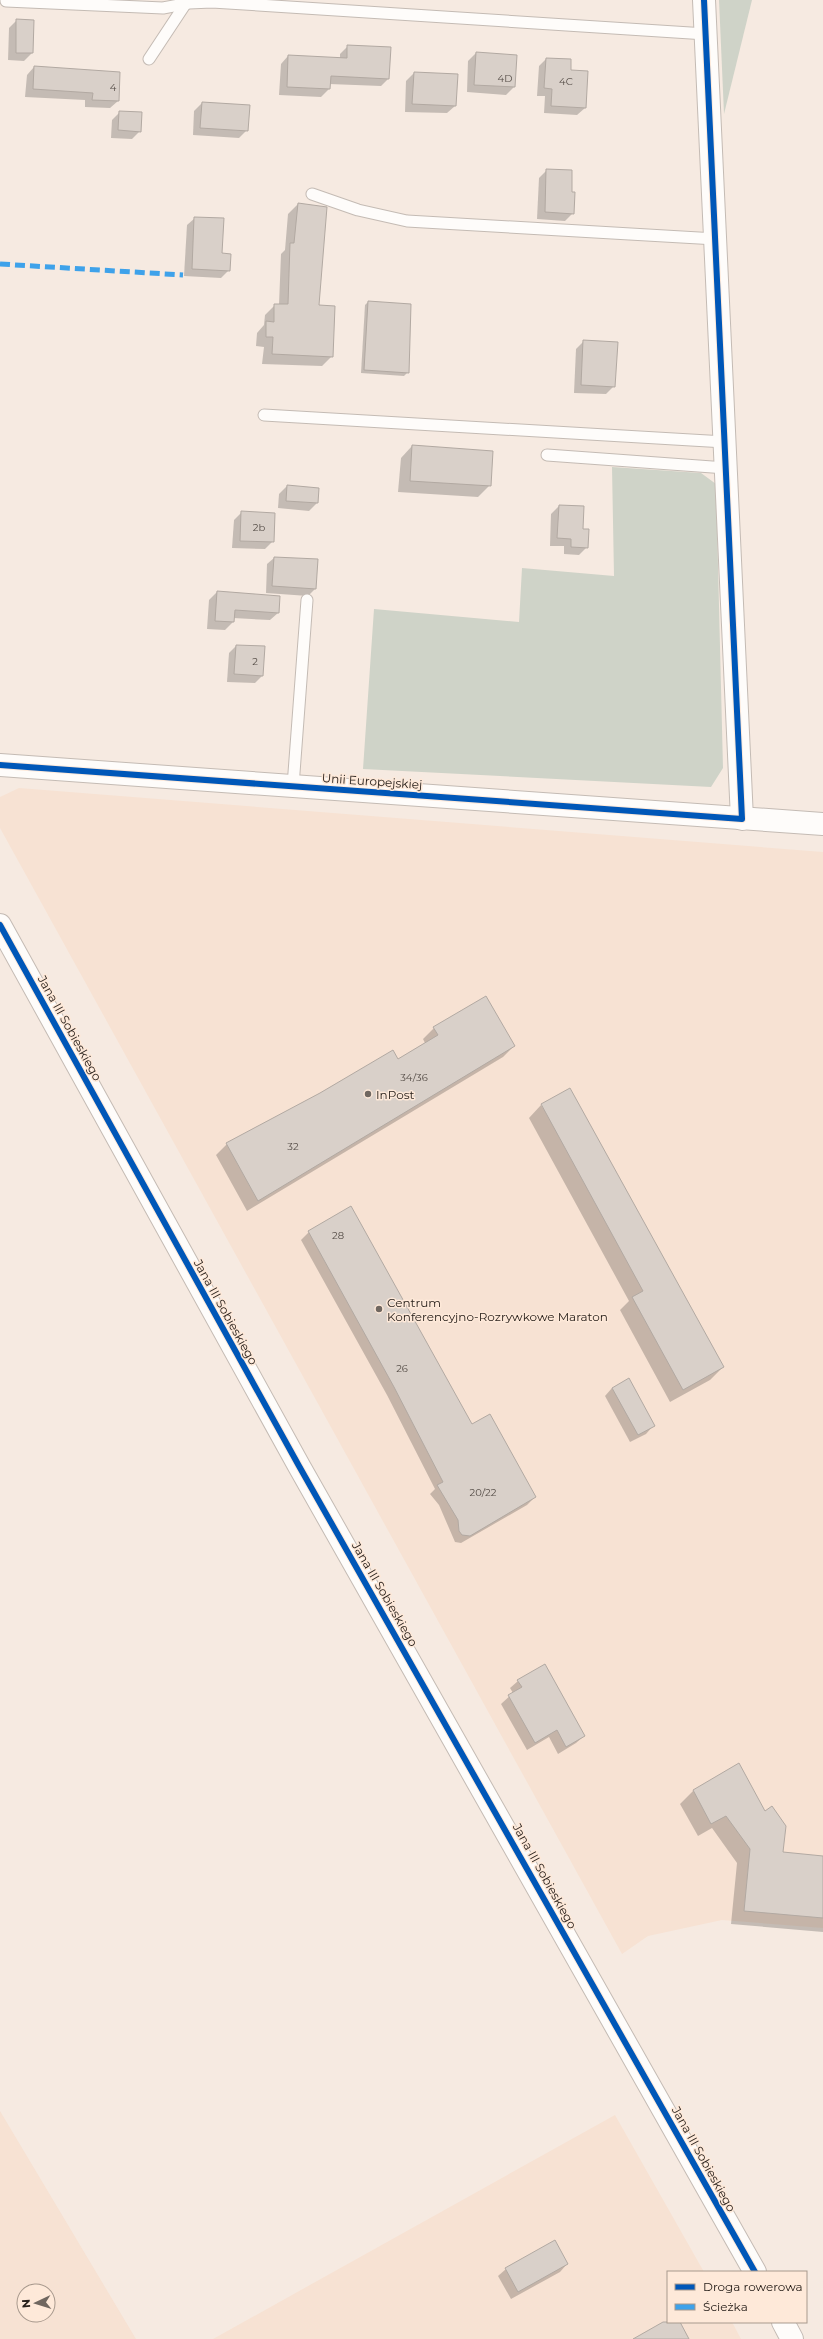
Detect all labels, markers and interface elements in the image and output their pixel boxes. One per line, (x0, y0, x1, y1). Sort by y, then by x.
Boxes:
house number: 4D (498, 72, 512, 85)
house number: 4C (559, 75, 573, 88)
house number: 4 (110, 81, 117, 94)
house number: 2b (253, 521, 265, 534)
house number: 2 (252, 655, 258, 668)
street label: Unii Europejskiej (321, 770, 423, 792)
street label: Jana III Sobieskiego (34, 972, 105, 1083)
house number: 34/36 (400, 1071, 428, 1084)
place label: InPost (376, 1087, 415, 1102)
marker: InPost (363, 1089, 373, 1099)
house number: 32 (287, 1140, 299, 1153)
house number: 28 (332, 1229, 344, 1242)
street label: Jana III Sobieskiego (190, 1256, 261, 1367)
place label: Centrum Konferencyjno-Rozrywkowe Maraton (387, 1295, 608, 1324)
marker: Centrum Konferencyjno-Rozrywkowe Maraton (374, 1304, 384, 1314)
house number: 26 (396, 1362, 408, 1375)
house number: 20/22 (470, 1486, 497, 1499)
street label: Jana III Sobieskiego (348, 1538, 421, 1649)
street label: Jana III Sobieskiego (509, 1820, 580, 1931)
street label: Jana III Sobieskiego (668, 2103, 739, 2214)
legend (667, 2271, 807, 2323)
text: Droga rowerowa (703, 2279, 803, 2294)
north arrow (16, 2283, 56, 2323)
text: N (19, 2299, 33, 2309)
text: Ścieżka (703, 2299, 748, 2314)

